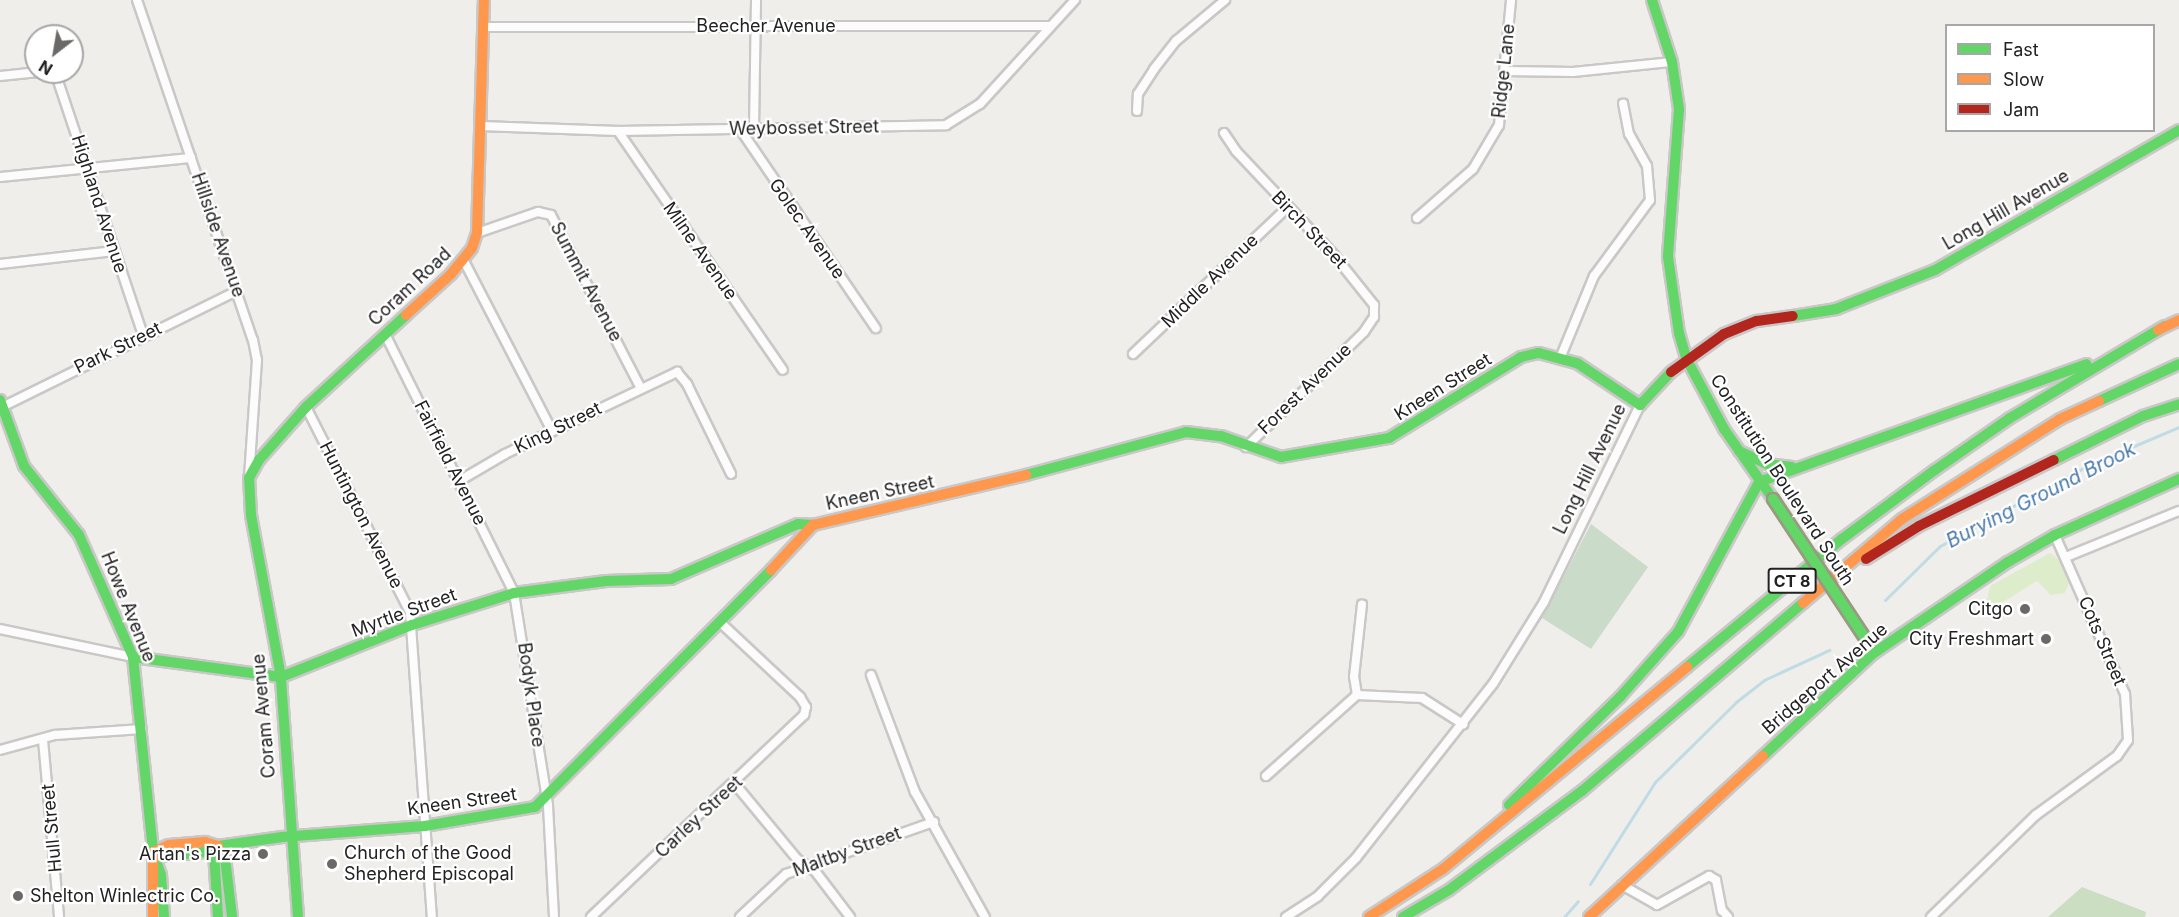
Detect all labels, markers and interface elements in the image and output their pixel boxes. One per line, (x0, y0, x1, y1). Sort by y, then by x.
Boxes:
street label: Beecher Avenue (696, 15, 836, 37)
street label: Ridge Lane (1488, 23, 1520, 119)
north arrow (24, 24, 84, 84)
legend (1945, 24, 2155, 132)
text: Fast (2003, 39, 2039, 60)
text: N (35, 56, 56, 79)
text: Slow (2003, 69, 2044, 90)
text: Jam (2003, 99, 2039, 120)
street label: Weybosset Street (729, 116, 879, 140)
street label: Highland Avenue (67, 132, 131, 276)
street label: Long Hill Avenue (1939, 165, 2073, 255)
street label: Hillside Avenue (187, 170, 249, 300)
street label: Golec Avenue (764, 175, 850, 283)
street label: Birch Street (1267, 187, 1351, 273)
street label: Milne Avenue (658, 198, 742, 304)
street label: Summit Avenue (545, 219, 627, 345)
street label: Middle Avenue (1157, 230, 1263, 332)
street label: Coram Road (364, 243, 456, 331)
street label: Park Street (71, 318, 165, 378)
street label: Forest Avenue (1254, 339, 1356, 439)
street label: Kneen Street (1391, 349, 1495, 425)
street label: Constitution Boulevard South (1706, 370, 1858, 590)
street label: Fairfield Avenue (409, 397, 491, 529)
street label: King Street (511, 398, 605, 458)
street label: Long Hill Avenue (1549, 400, 1631, 538)
water label: Burying Ground Brook (1942, 437, 2140, 553)
street label: Huntington Avenue (315, 438, 407, 592)
street label: Kneen Street (824, 471, 936, 515)
street label: Howe Avenue (96, 549, 160, 665)
road number: CT 8 (1766, 568, 1818, 594)
street label: Myrtle Street (349, 584, 459, 642)
street label: Cots Street (2073, 593, 2131, 689)
place label: Citgo (1968, 598, 2013, 620)
marker: Citgo (2018, 602, 2032, 616)
street label: Bridgeport Avenue (1758, 619, 1892, 739)
place label: City Freshmart (1909, 628, 2034, 650)
marker: City Freshmart (2039, 632, 2053, 646)
street label: Bodyk Place (513, 641, 549, 749)
street label: Coram Avenue (248, 653, 280, 779)
street label: Carley Street (651, 771, 747, 863)
street label: Hull Street (37, 783, 67, 873)
street label: Kneen Street (406, 784, 518, 820)
street label: Maltby Street (790, 822, 904, 882)
place label: Artan's Pizza (139, 843, 251, 865)
place label: Church of the Good Shepherd Episcopal (344, 843, 514, 886)
marker: Artan's Pizza (256, 847, 270, 861)
marker: Church of the Good Shepherd Episcopal (325, 857, 339, 871)
place label: Shelton Winlectric Co. (30, 885, 219, 907)
marker: Shelton Winlectric Co. (11, 889, 25, 903)

